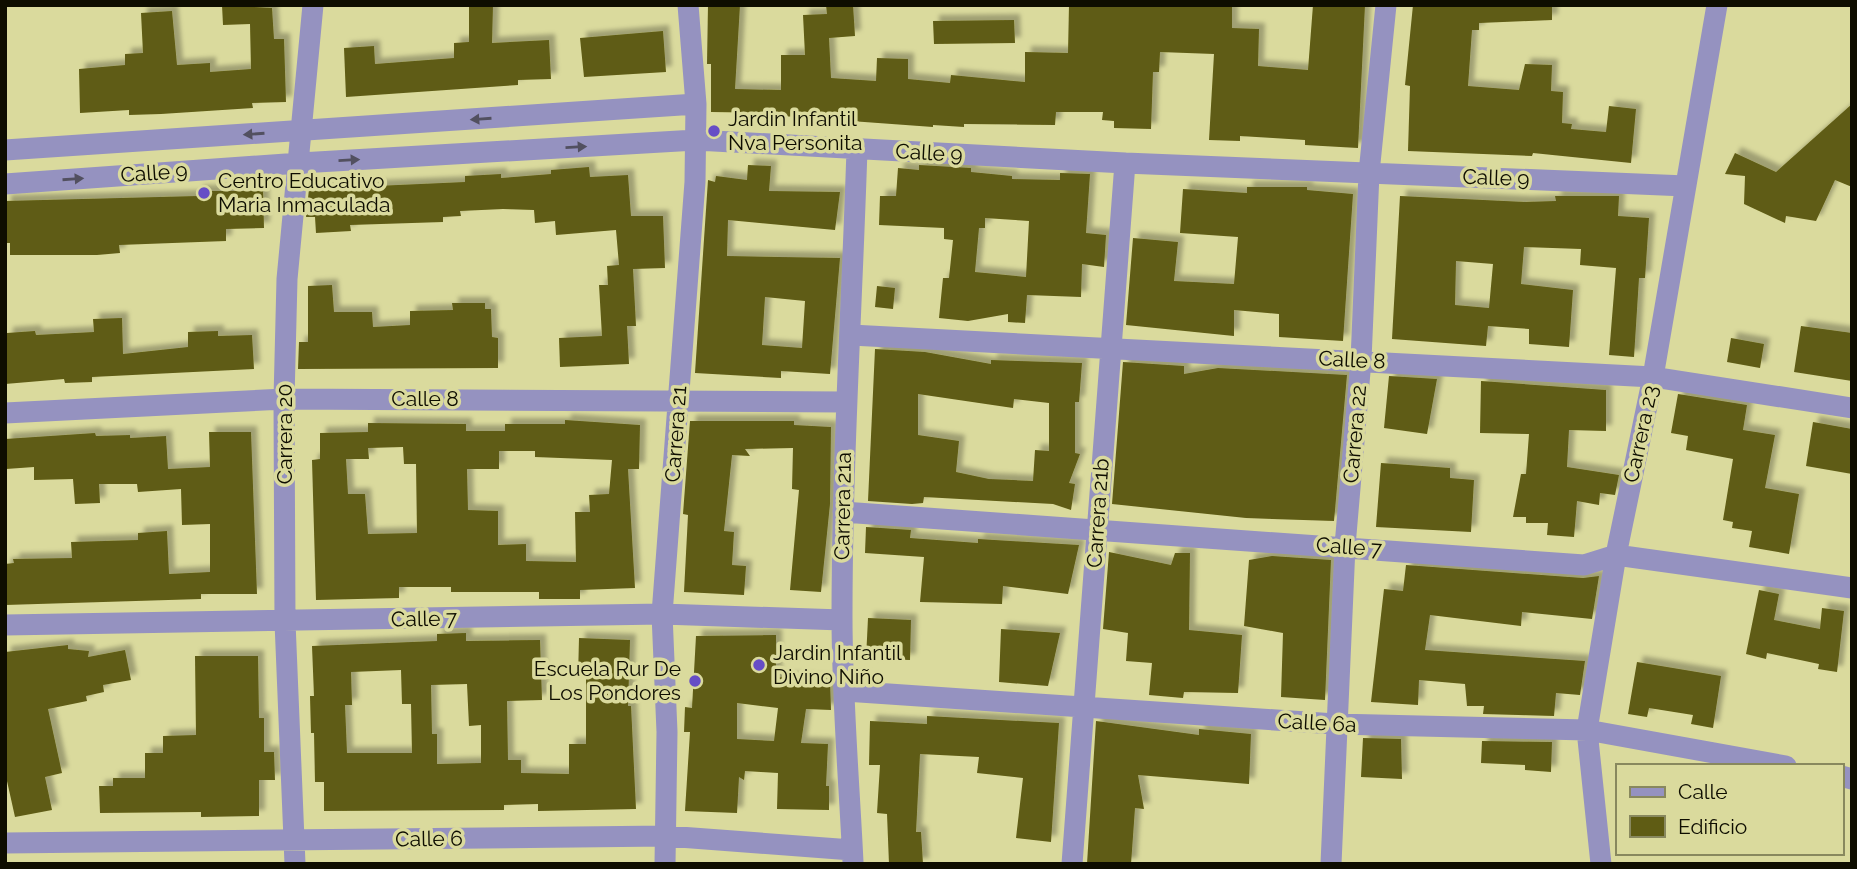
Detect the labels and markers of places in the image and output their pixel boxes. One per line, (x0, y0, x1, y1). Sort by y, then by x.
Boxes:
place label: Jardin Infantil Nva Personita (728, 106, 862, 155)
marker: Jardin Infantil Nva Personita (706, 123, 722, 139)
place label: Centro Educativo Maria Inmaculada (218, 168, 390, 217)
marker: Centro Educativo Maria Inmaculada (196, 185, 212, 201)
place label: Jardin Infantil Divino Niño (773, 640, 902, 689)
place label: Escuela Rur De Los Pondores (534, 656, 681, 705)
marker: Jardin Infantil Divino Niño (751, 657, 767, 673)
marker: Escuela Rur De Los Pondores (687, 673, 703, 689)

